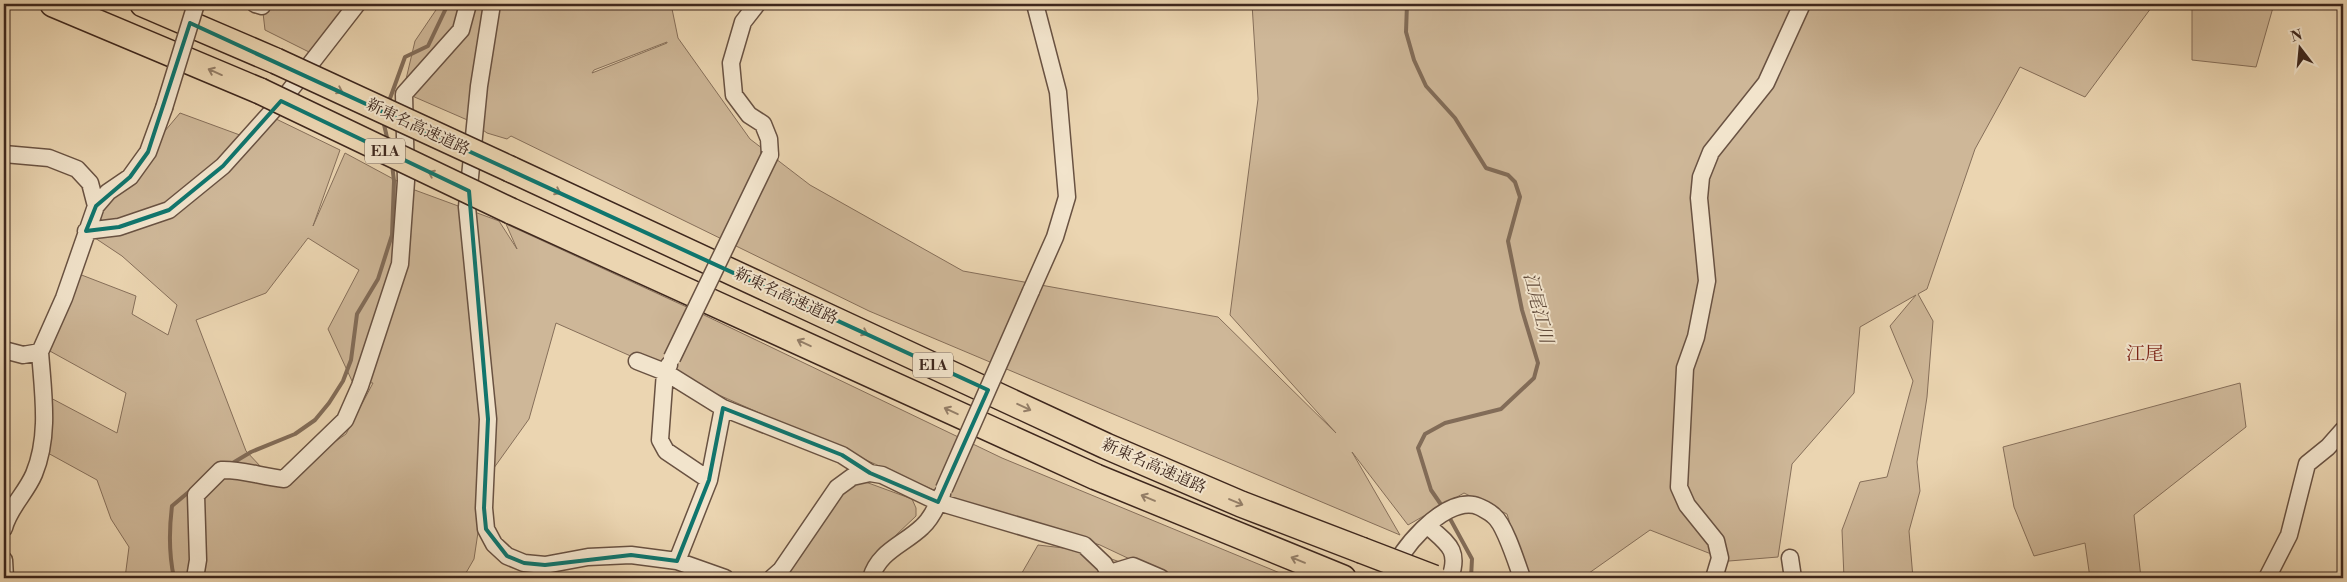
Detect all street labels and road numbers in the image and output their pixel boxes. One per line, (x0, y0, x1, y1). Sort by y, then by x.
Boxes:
street label: 新東名高速道路 (363, 94, 473, 160)
road number: E1A (365, 138, 405, 164)
street label: 新東名高速道路 (731, 263, 841, 329)
road number: E1A (913, 352, 953, 378)
street label: 新東名高速道路 (1099, 434, 1209, 498)

